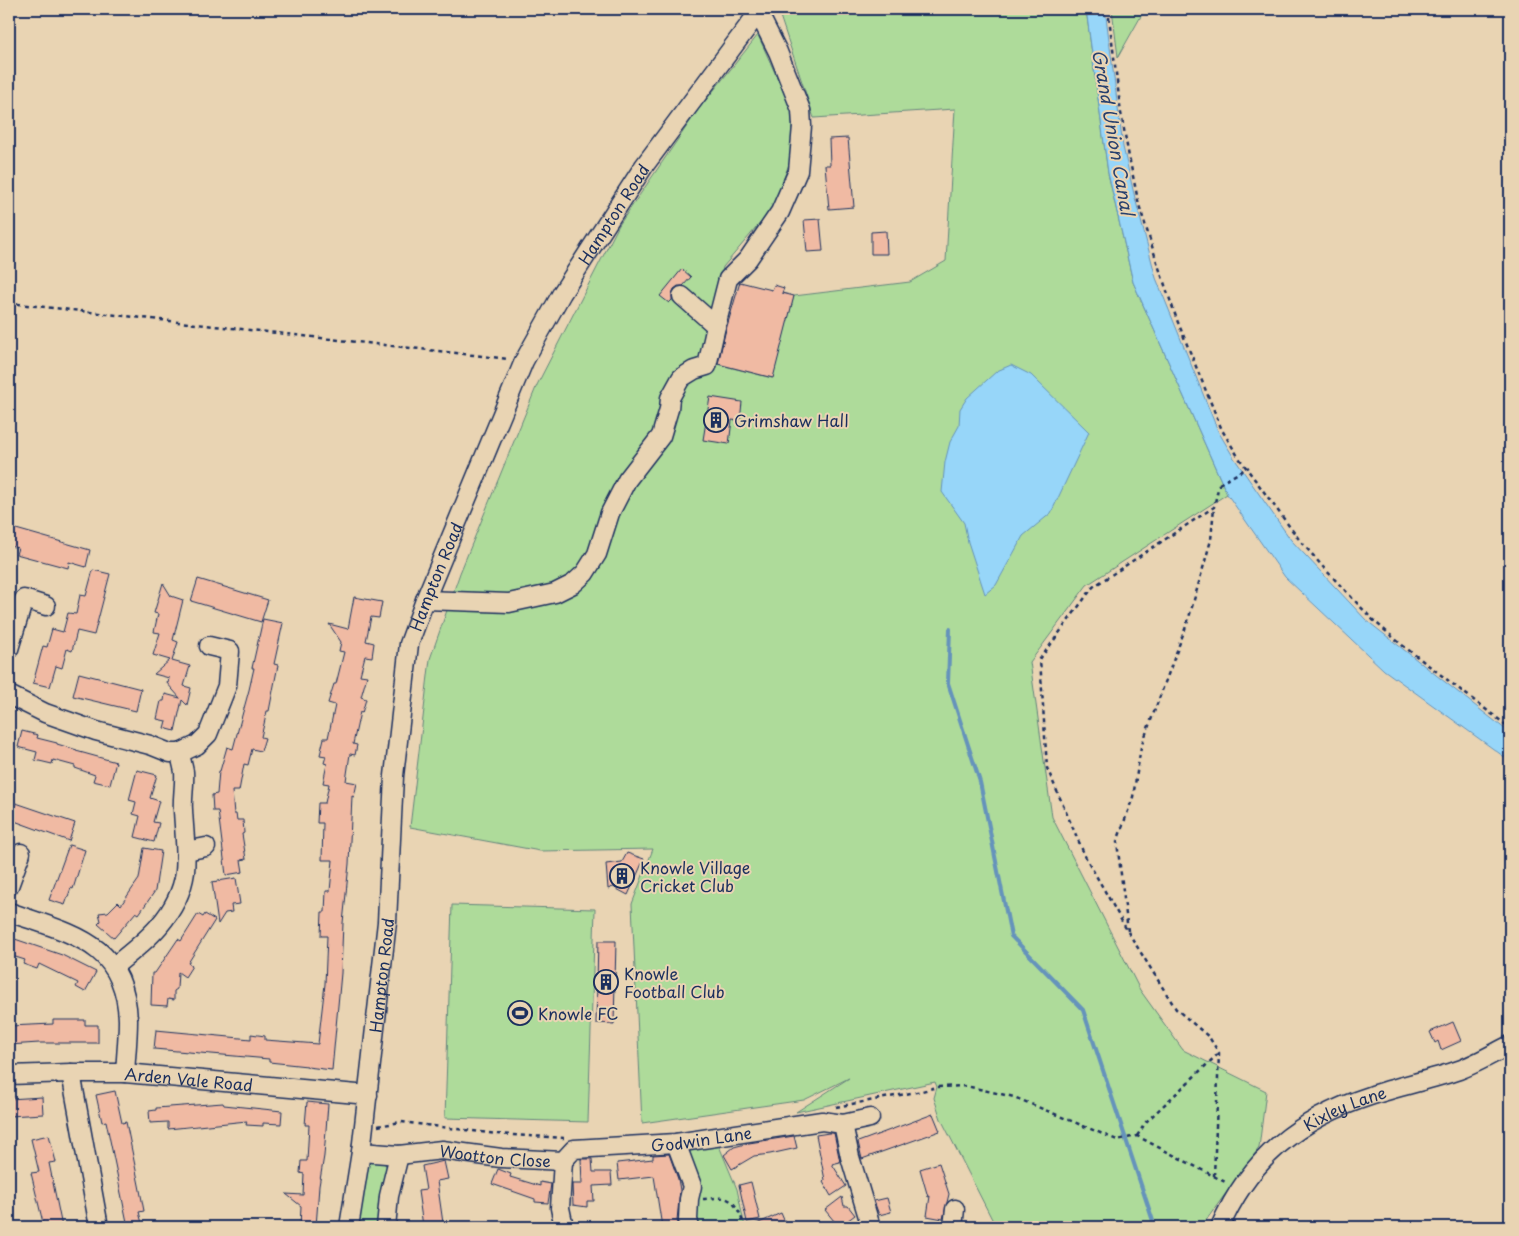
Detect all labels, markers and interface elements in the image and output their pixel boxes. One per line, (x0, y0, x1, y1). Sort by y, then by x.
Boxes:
water label: Grand Union Canal (1086, 47, 1142, 220)
street label: Hampton Road (572, 159, 654, 269)
building icon: Grimshaw Hall (703, 407, 729, 433)
place label: Grimshaw Hall (734, 408, 849, 432)
street label: Hampton Road (403, 518, 468, 634)
place label: Knowle Village Cricket Club (640, 855, 750, 897)
building icon: Knowle Village Cricket Club (609, 863, 635, 889)
street label: Hampton Road (363, 916, 399, 1034)
place label: Knowle Football Club (624, 961, 725, 1003)
building icon: Knowle Football Club (593, 969, 619, 995)
sports icon: Knowle FC (507, 1000, 533, 1026)
place label: Knowle FC (538, 1001, 619, 1025)
street label: Arden Vale Road (124, 1061, 254, 1097)
street label: Kixley Lane (1298, 1080, 1389, 1136)
street label: Godwin Lane (650, 1120, 753, 1156)
street label: Wootton Close (438, 1138, 551, 1172)

